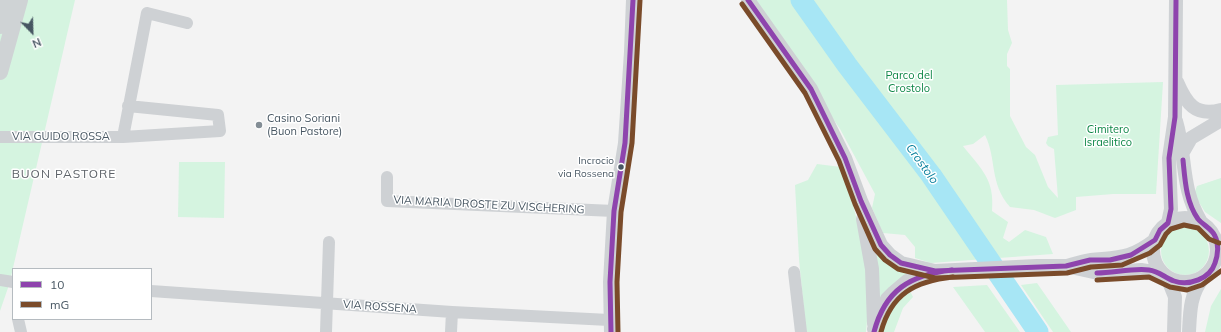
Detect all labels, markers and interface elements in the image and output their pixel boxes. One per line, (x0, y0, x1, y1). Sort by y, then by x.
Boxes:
north arrow (12, 12, 52, 52)
text: N (30, 35, 43, 51)
park label: Parco del Crostolo (885, 69, 933, 95)
place label: Casino Soriani (Buon Pastore) (267, 112, 342, 138)
marker: Casino Soriani (Buon Pastore) (254, 120, 264, 130)
park label: Cimitero Israelitico (1084, 123, 1132, 149)
street label: VIA GUIDO ROSSA (12, 130, 110, 144)
water label: Crostolo (903, 141, 941, 187)
place label: Incrocio via Rossena (558, 155, 614, 178)
marker: Incrocio via Rossena (616, 162, 626, 172)
district label: BUON PASTORE (12, 167, 116, 181)
street label: VIA MARIA DROSTE ZU VISCHERING (393, 193, 585, 217)
legend (12, 268, 152, 320)
text: 10 (50, 277, 64, 292)
text: mG (50, 297, 69, 312)
street label: VIA ROSSENA (343, 298, 417, 316)

